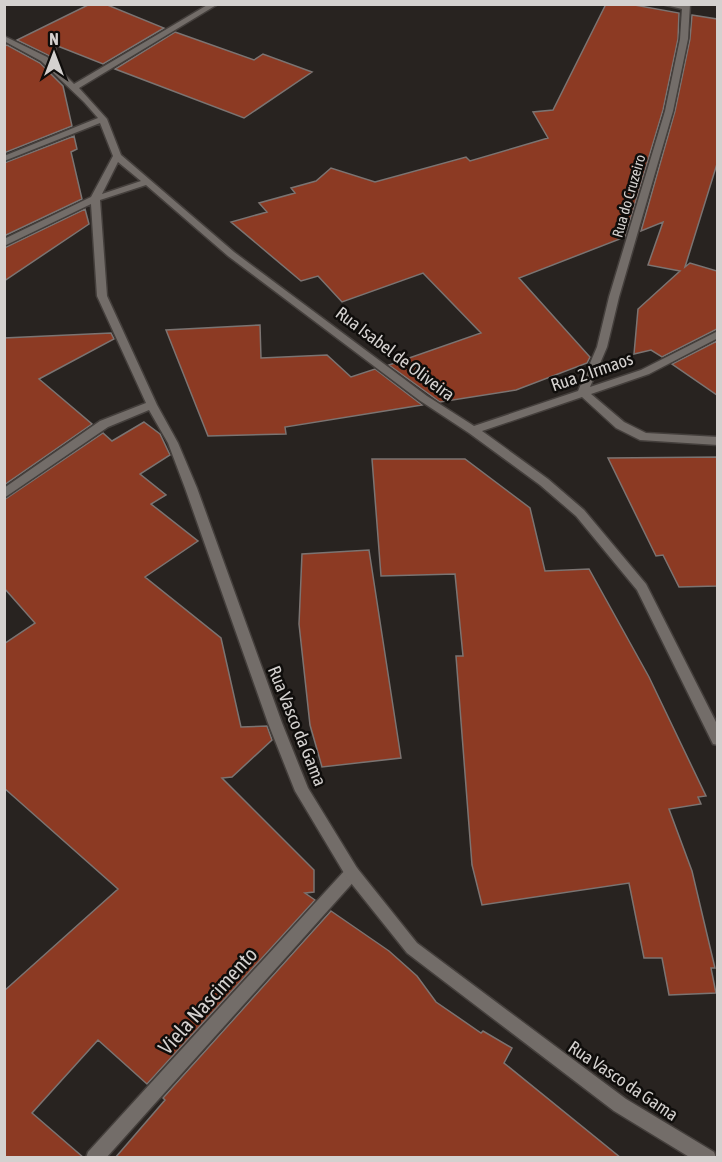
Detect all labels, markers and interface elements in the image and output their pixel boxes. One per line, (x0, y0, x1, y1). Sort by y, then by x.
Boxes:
north arrow (24, 24, 84, 84)
text: N (49, 30, 59, 48)
street label: Rua do Cruzeiro (609, 152, 648, 239)
street label: Rua Isabel de Oliveira (332, 302, 459, 405)
street label: Rua 2 Irmaos (548, 348, 636, 395)
street label: Rua Vasco da Gama (264, 663, 331, 789)
street label: Viela Nascimento (153, 942, 262, 1059)
street label: Rua Vasco da Gama (564, 1036, 682, 1125)

